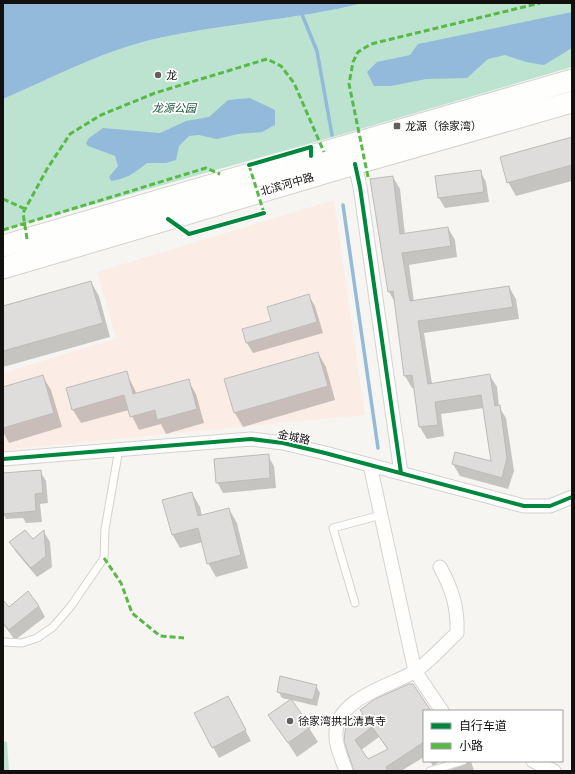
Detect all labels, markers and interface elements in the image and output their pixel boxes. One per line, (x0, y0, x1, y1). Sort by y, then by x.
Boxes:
place label: 龙 (166, 68, 177, 82)
marker: 龙 (153, 70, 163, 80)
park label: 龙源公园 (152, 101, 198, 115)
place label: 龙源（徐家湾） (405, 119, 482, 133)
marker: 龙源（徐家湾） (392, 121, 402, 131)
street label: 北滨河中路 (259, 170, 315, 198)
street label: 金城路 (276, 427, 312, 447)
legend (423, 710, 563, 762)
place label: 徐家湾拱北清真寺 (298, 714, 386, 728)
marker: 徐家湾拱北清真寺 (285, 716, 295, 726)
text: 自行车道 (459, 718, 507, 733)
text: 小路 (459, 738, 483, 753)

